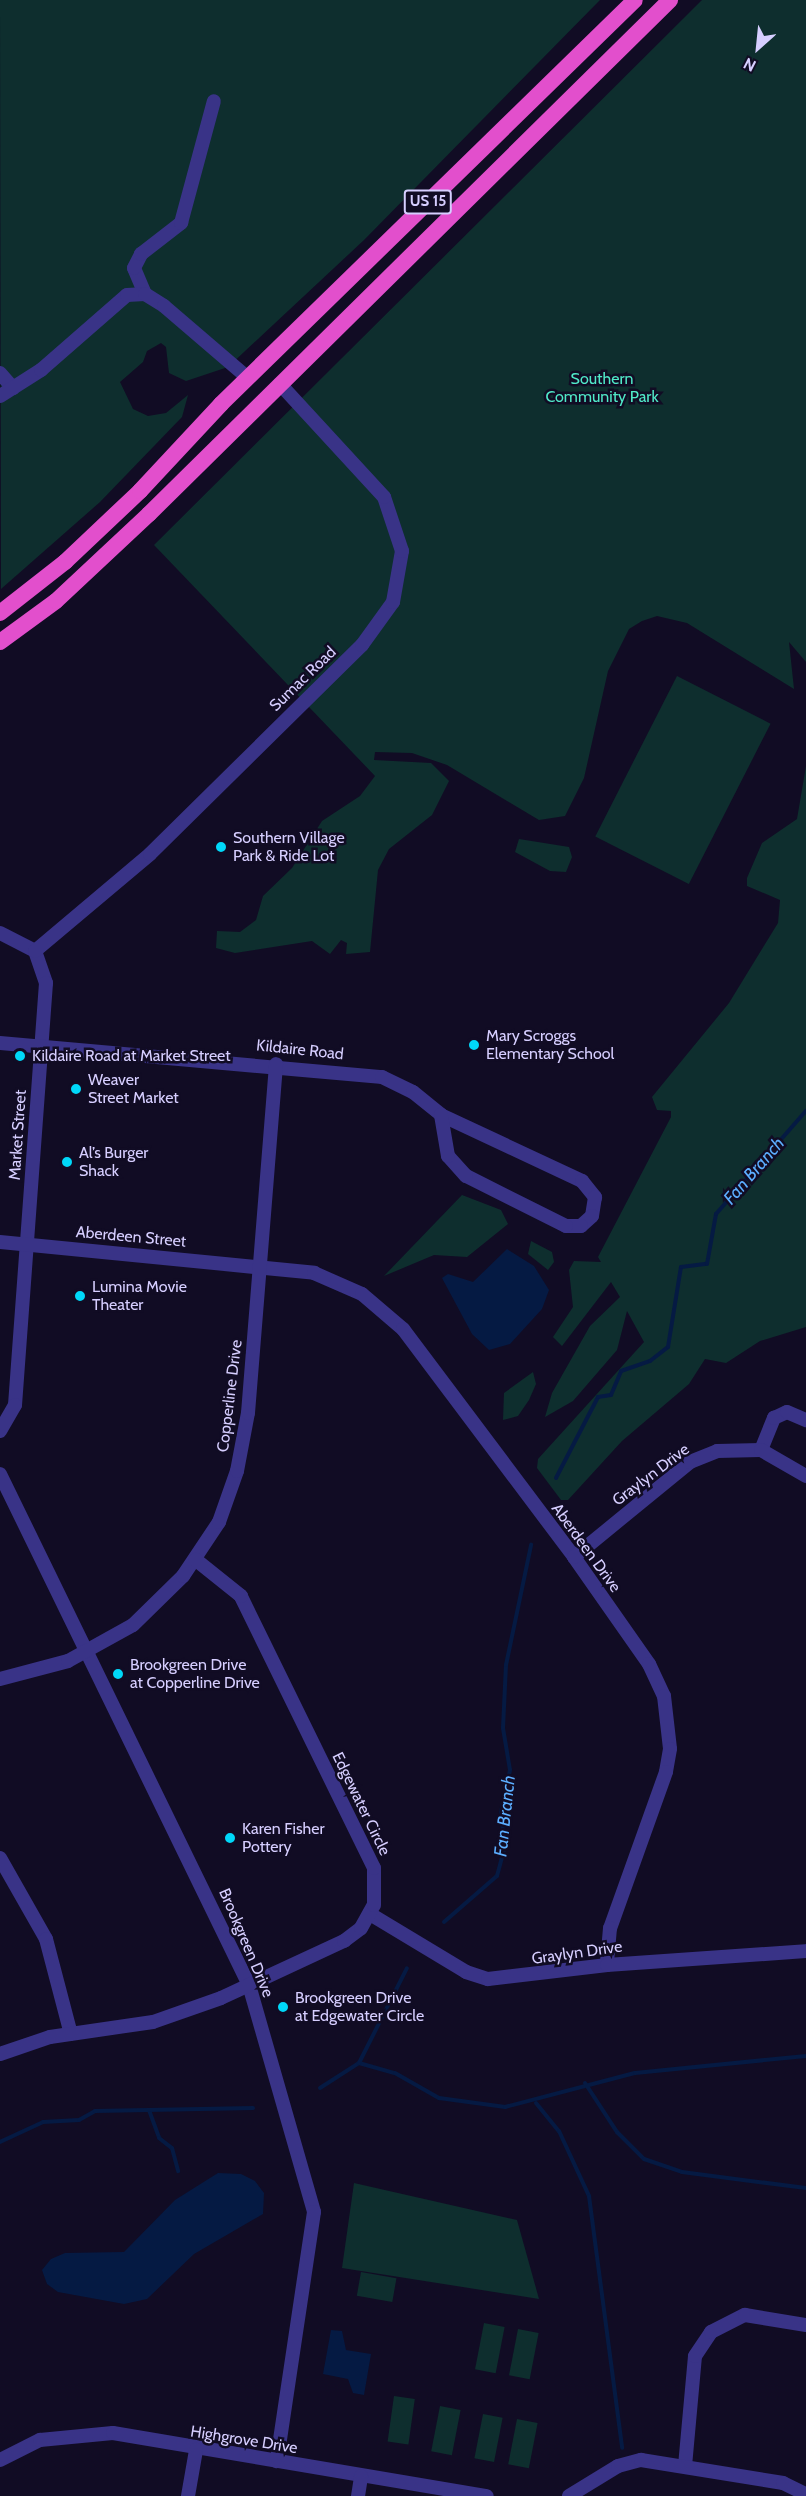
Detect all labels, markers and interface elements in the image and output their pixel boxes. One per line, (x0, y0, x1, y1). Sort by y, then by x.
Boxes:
north arrow (728, 18, 788, 78)
text: N (740, 53, 759, 76)
road number: US 15 (402, 190, 454, 214)
park label: Southern Community Park (545, 369, 659, 407)
street label: Sumac Road (266, 643, 340, 715)
place label: Southern Village Park & Ride Lot (233, 828, 345, 866)
marker: Southern Village Park & Ride Lot (214, 840, 228, 854)
place label: Mary Scroggs Elementary School (486, 1026, 614, 1064)
street label: Kildaire Road (255, 1036, 345, 1064)
marker: Mary Scroggs Elementary School (467, 1038, 481, 1052)
place label: Kildaire Road at Market Street (32, 1046, 231, 1066)
marker: Kildaire Road at Market Street (13, 1049, 27, 1063)
place label: Weaver Street Market (88, 1070, 179, 1108)
marker: Weaver Street Market (69, 1082, 83, 1096)
street label: Market Street (5, 1089, 31, 1181)
water label: Fan Branch (719, 1133, 789, 1209)
place label: Al’s Burger Shack (79, 1143, 148, 1181)
marker: Al’s Burger Shack (60, 1155, 74, 1169)
street label: Aberdeen Street (75, 1223, 187, 1251)
place label: Lumina Movie Theater (92, 1277, 187, 1315)
marker: Lumina Movie Theater (73, 1289, 87, 1303)
street label: Copperline Drive (214, 1339, 246, 1453)
street label: Graylyn Drive (609, 1440, 693, 1510)
street label: Aberdeen Drive (547, 1500, 625, 1596)
place label: Brookgreen Drive at Copperline Drive (130, 1655, 260, 1693)
marker: Brookgreen Drive at Copperline Drive (111, 1667, 125, 1681)
street label: Edgewater Circle (328, 1749, 394, 1859)
water label: Fan Branch (490, 1774, 520, 1858)
place label: Karen Fisher Pottery (242, 1819, 325, 1857)
marker: Karen Fisher Pottery (223, 1831, 237, 1845)
street label: Brookgreen Drive (214, 1886, 278, 2000)
street label: Graylyn Drive (530, 1937, 624, 1969)
place label: Brookgreen Drive at Edgewater Circle (295, 1988, 424, 2026)
marker: Brookgreen Drive at Edgewater Circle (276, 2000, 290, 2014)
street label: Highgrove Drive (189, 2422, 299, 2458)

